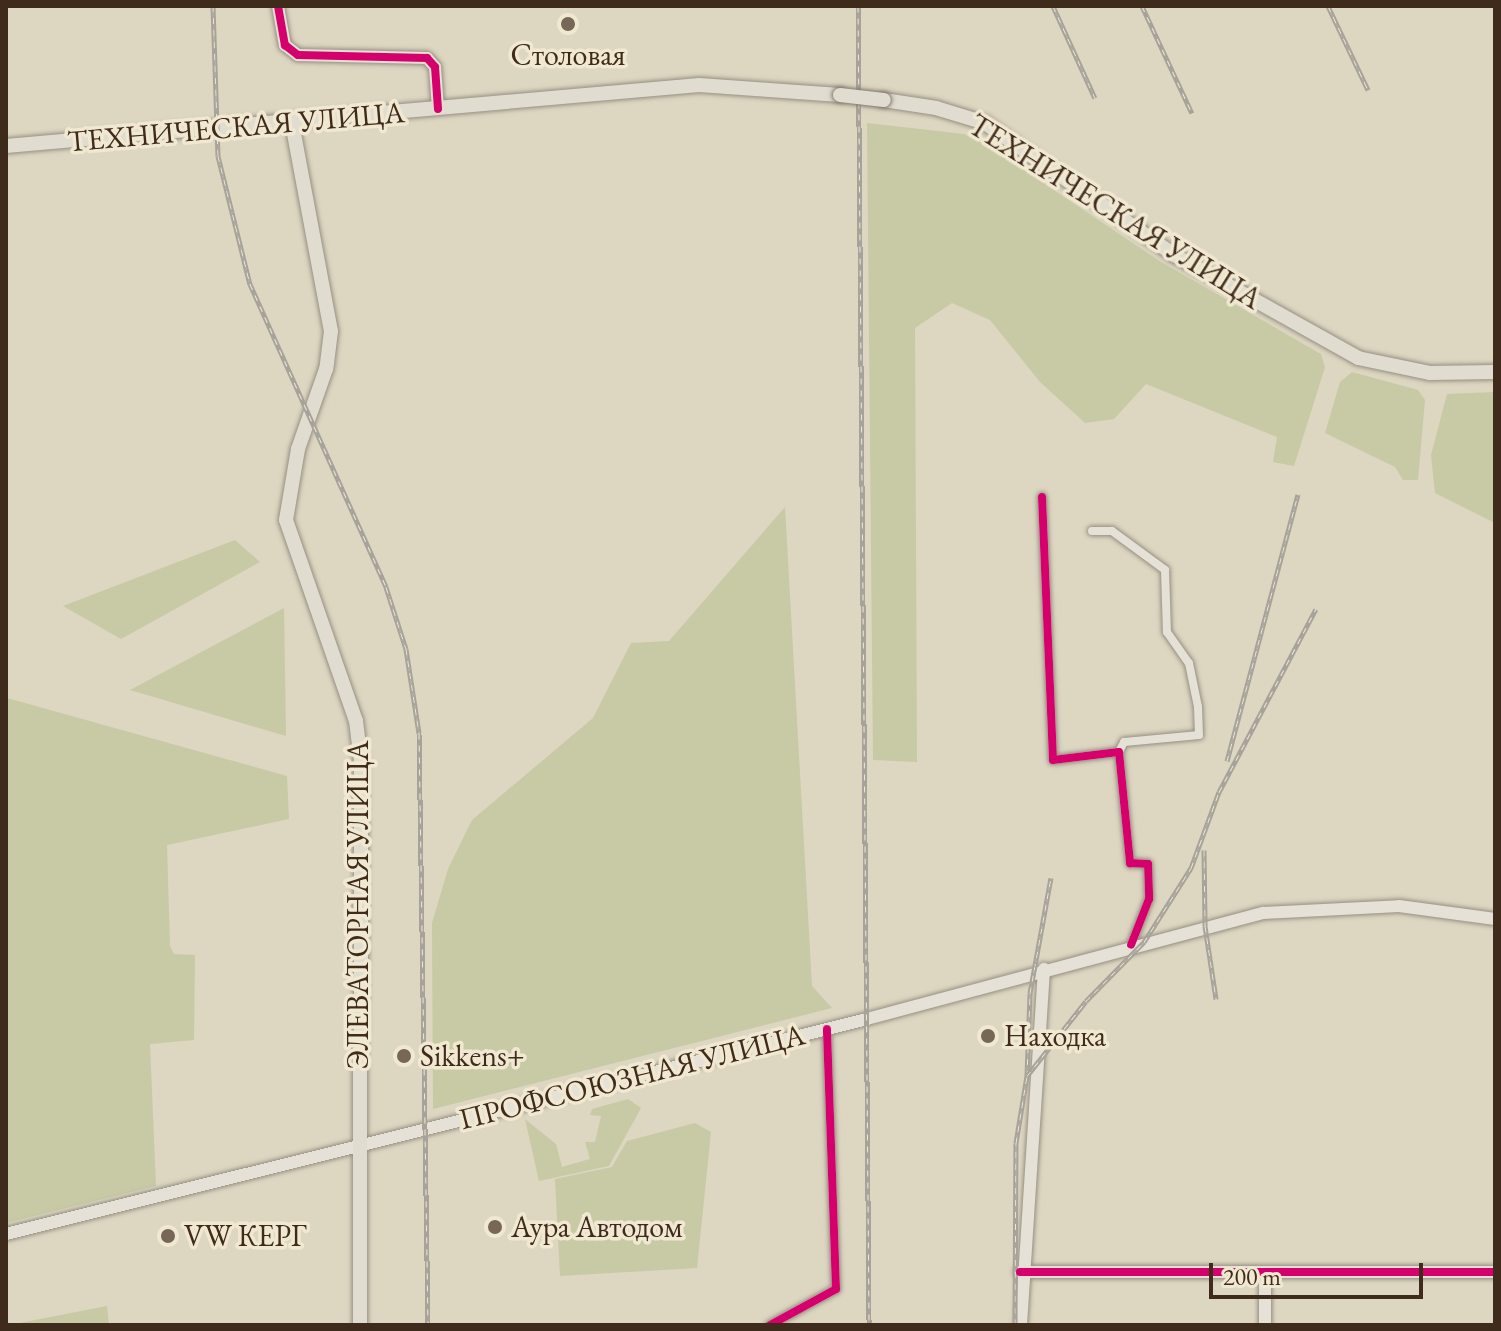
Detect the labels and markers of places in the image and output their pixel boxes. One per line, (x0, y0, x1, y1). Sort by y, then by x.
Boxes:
marker: Столовая (559, 15, 577, 33)
place label: Столовая (510, 37, 626, 73)
place label: Находка (1004, 1018, 1106, 1054)
marker: Находка (979, 1027, 997, 1045)
place label: Sikkens+ (420, 1038, 524, 1074)
marker: Sikkens+ (395, 1047, 413, 1065)
place label: Аура Автодом (511, 1209, 683, 1245)
place label: VW КЕРГ (184, 1218, 306, 1254)
marker: Аура Автодом (486, 1218, 504, 1236)
marker: VW КЕРГ (159, 1227, 177, 1245)

